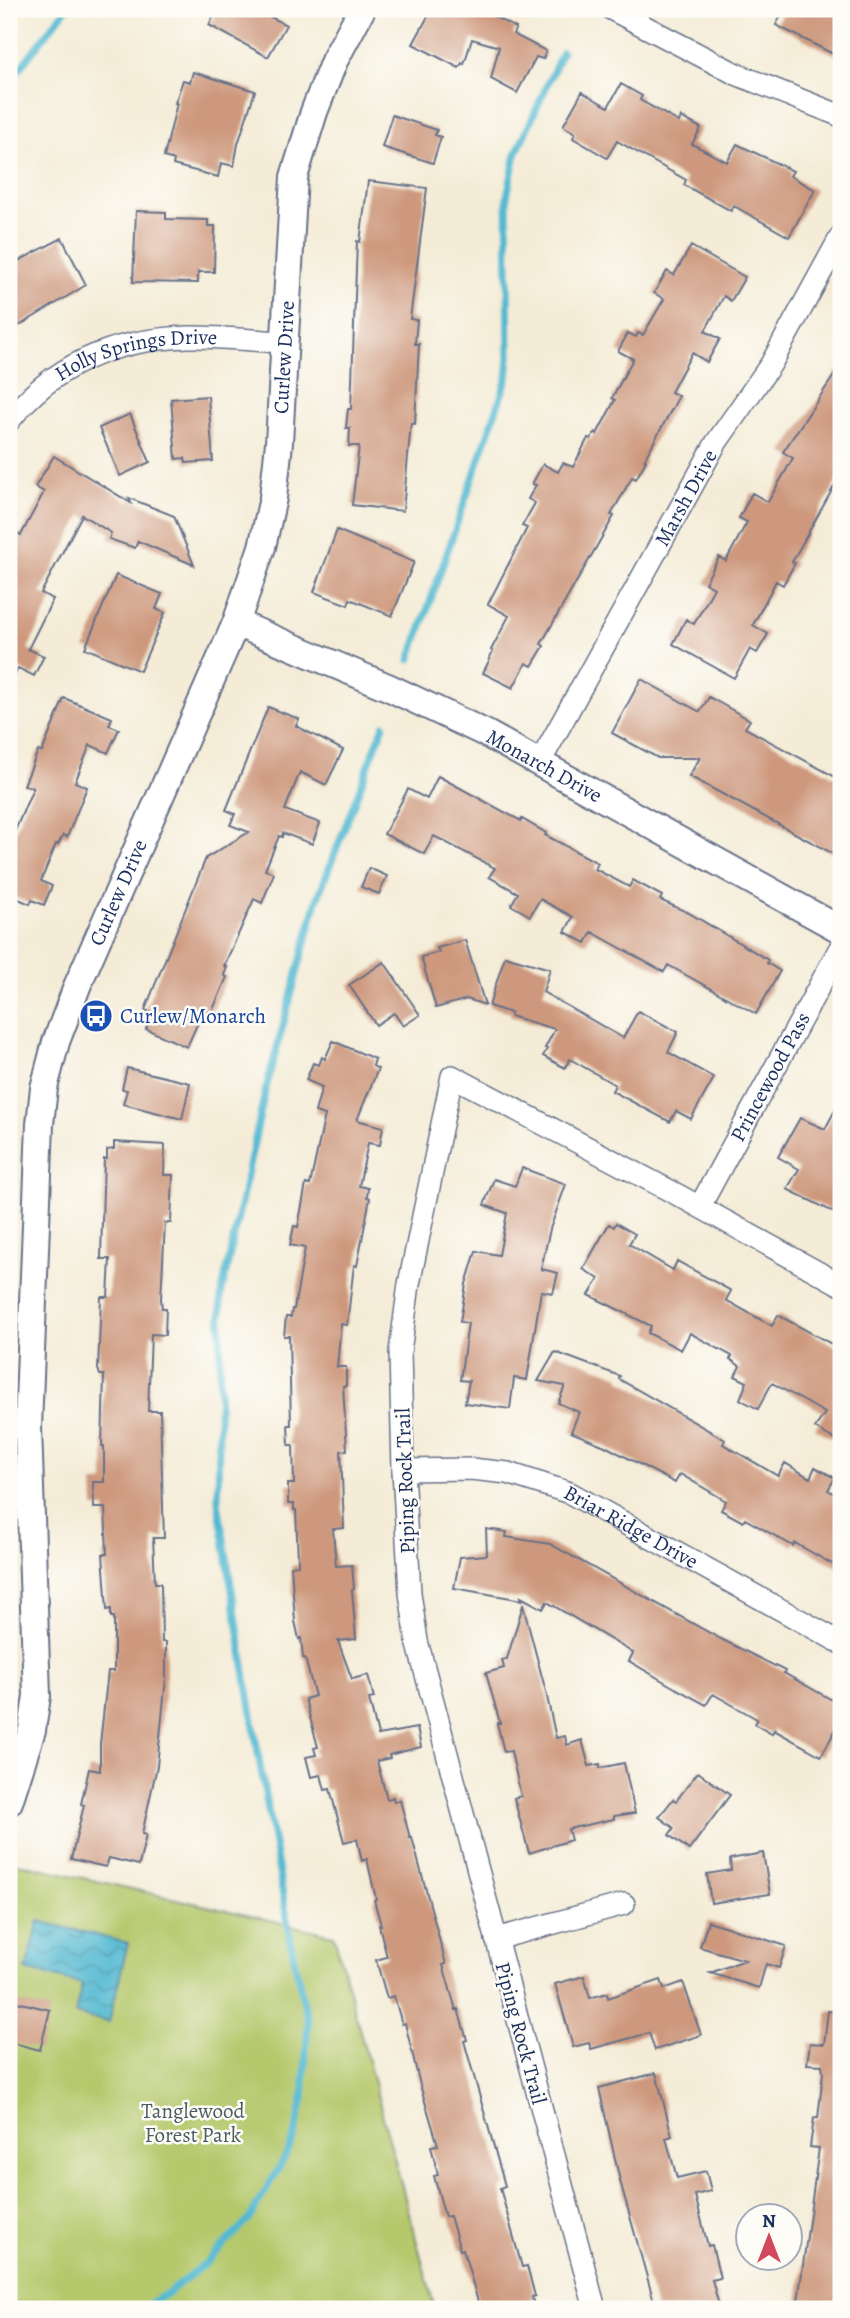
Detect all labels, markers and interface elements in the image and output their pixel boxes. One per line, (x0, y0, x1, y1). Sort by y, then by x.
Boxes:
street label: Curlew Drive (267, 300, 301, 415)
street label: Holly Springs Drive (49, 323, 218, 387)
street label: Marsh Drive (648, 444, 724, 551)
street label: Monarch Drive (481, 722, 607, 809)
street label: Curlew Drive (83, 835, 154, 950)
bus stop icon: Curlew/Monarch (77, 997, 115, 1035)
place label: Curlew/Monarch (120, 1002, 266, 1030)
street label: Princewood Pass (724, 1007, 817, 1147)
street label: Piping Rock Trail (388, 1407, 422, 1555)
street label: Briar Ridge Drive (559, 1478, 703, 1575)
street label: Piping Rock Trail (489, 1959, 553, 2107)
park label: Tanglewood Forest Park (141, 2097, 245, 2149)
north arrow (734, 2202, 804, 2272)
text: N (762, 2208, 776, 2234)

